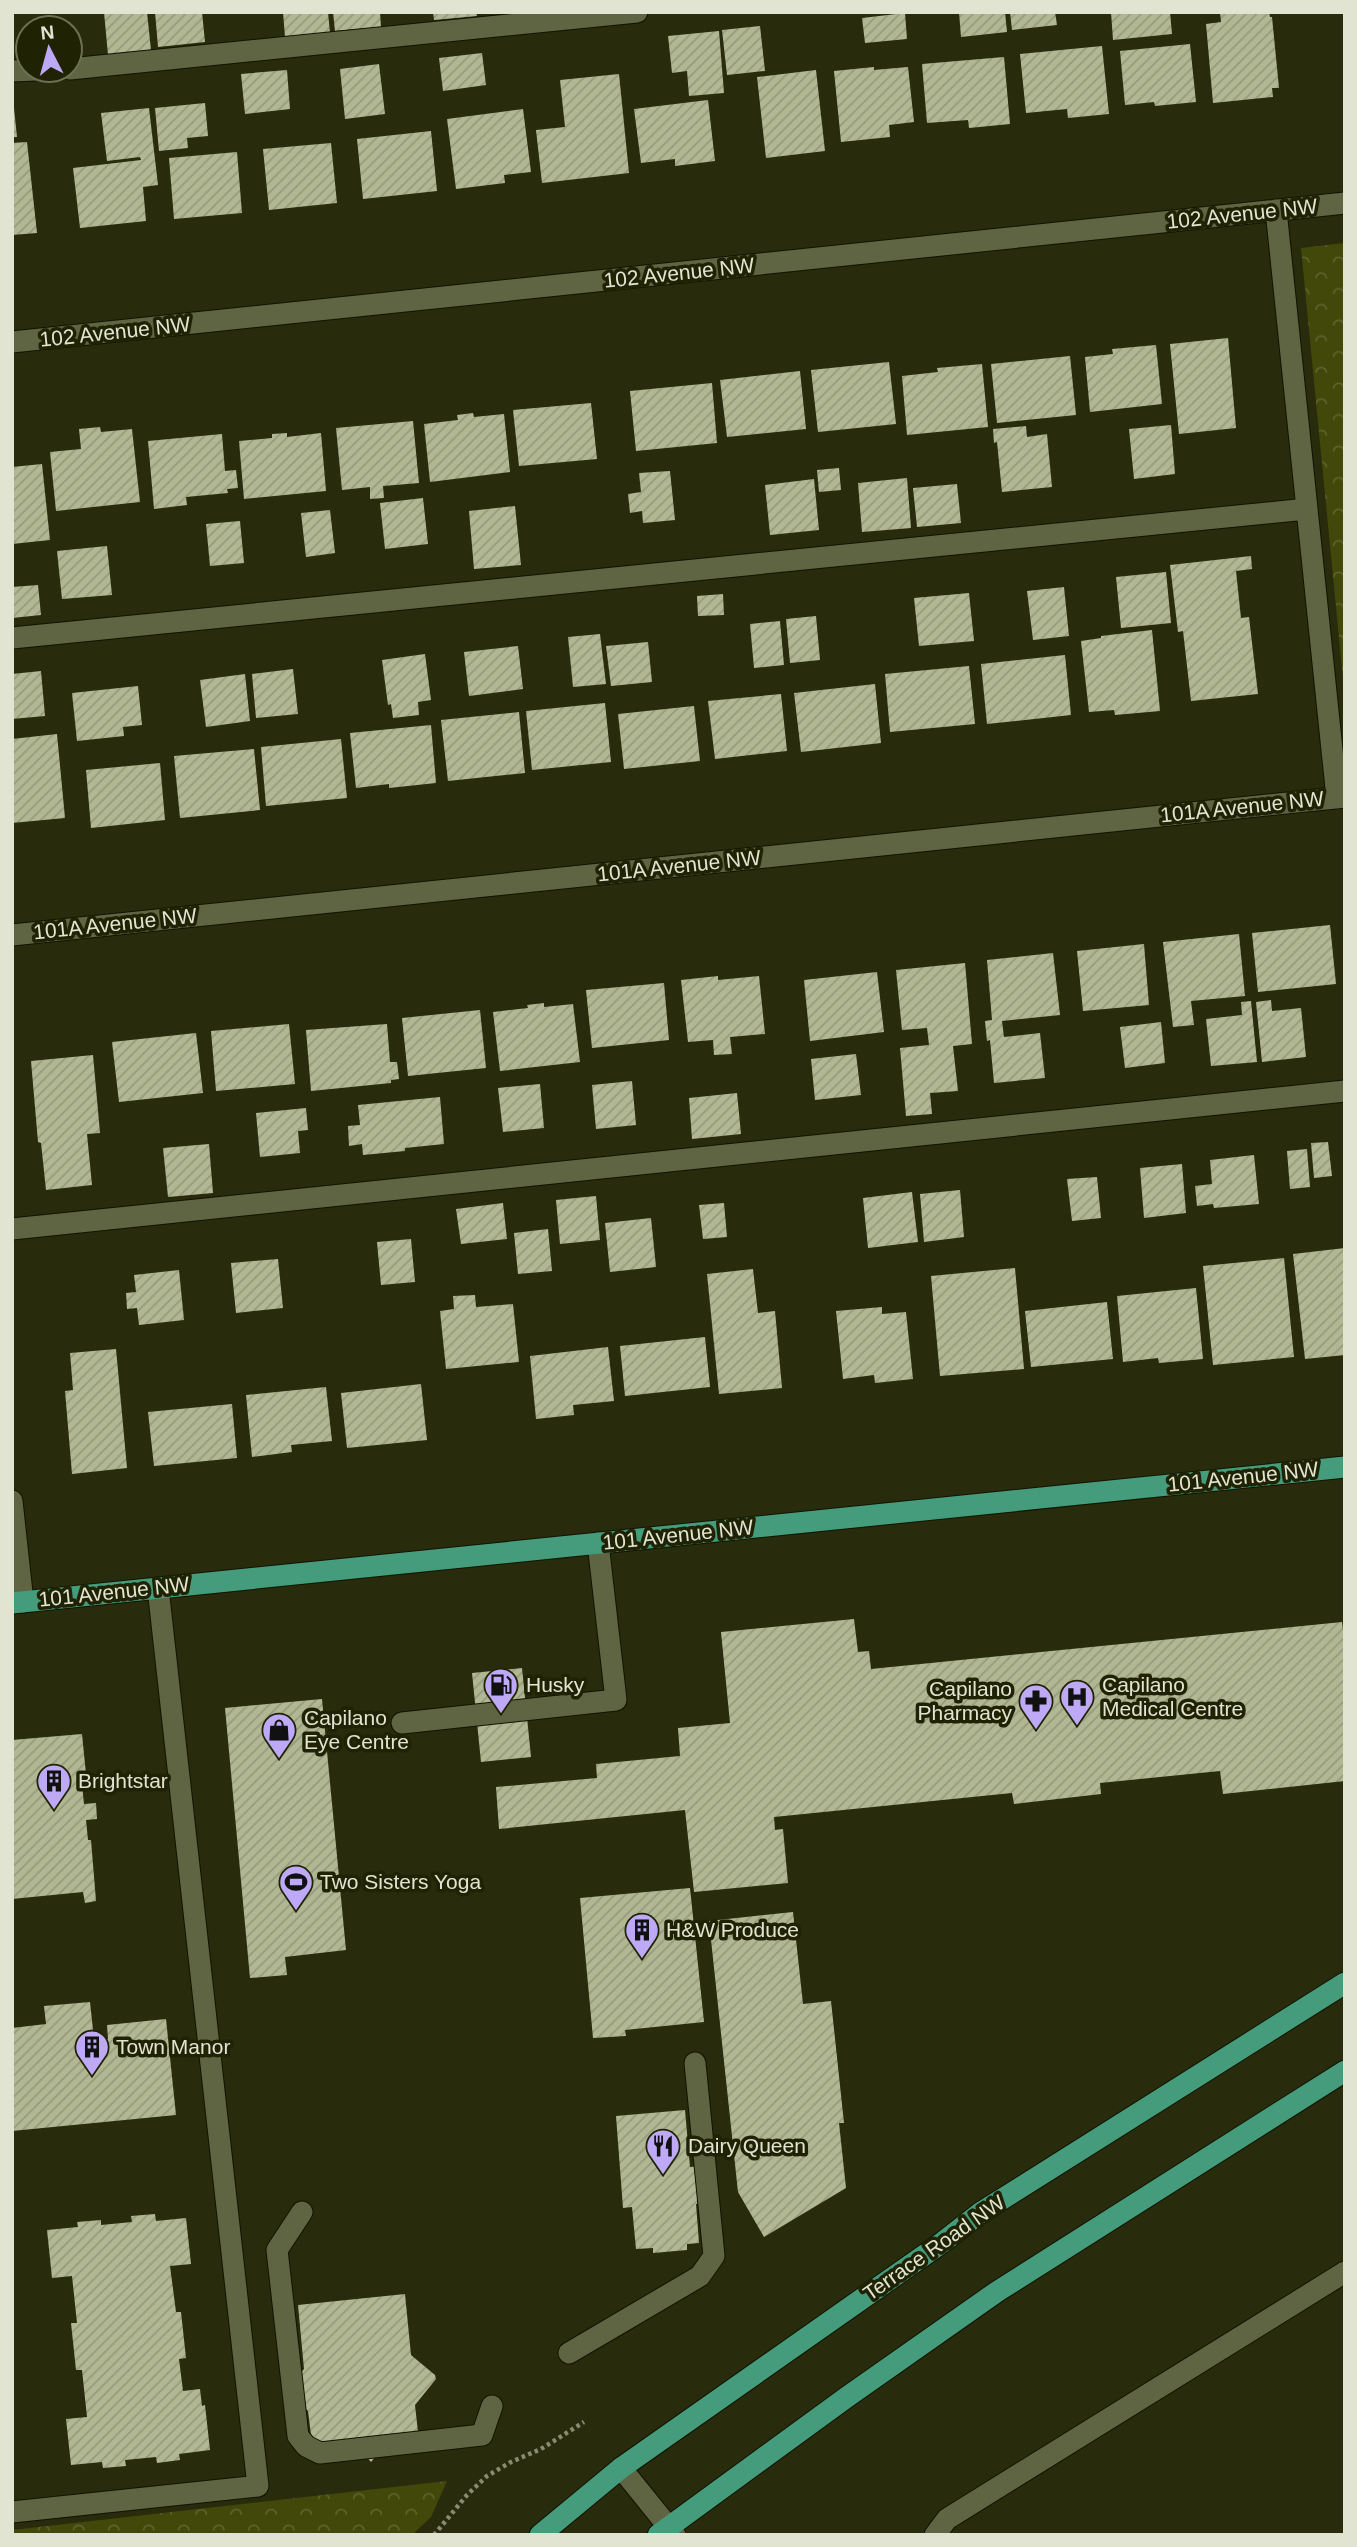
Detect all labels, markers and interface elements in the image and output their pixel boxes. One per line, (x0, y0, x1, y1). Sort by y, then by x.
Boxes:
north arrow (14, 14, 84, 84)
text: N (39, 21, 55, 44)
street label: 102 Avenue NW (1165, 194, 1319, 233)
street label: 102 Avenue NW (602, 253, 756, 292)
street label: 102 Avenue NW (38, 312, 192, 351)
street label: 101A Avenue NW (1159, 786, 1325, 827)
street label: 101A Avenue NW (596, 845, 762, 886)
street label: 101A Avenue NW (32, 903, 198, 944)
street label: 101 Avenue NW (1166, 1457, 1320, 1496)
street label: 101 Avenue NW (601, 1515, 755, 1554)
street label: 101 Avenue NW (37, 1572, 191, 1611)
fuel station icon: Husky (482, 1666, 520, 1715)
place label: Husky (526, 1673, 585, 1696)
place label: Capilano Medical Centre (1102, 1673, 1243, 1720)
place label: Capilano Pharmacy (917, 1677, 1012, 1724)
hospital icon: Capilano Medical Centre (1058, 1678, 1096, 1727)
pharmacy icon: Capilano Pharmacy (1017, 1682, 1055, 1731)
place label: Capilano Eye Centre (304, 1706, 409, 1753)
shop icon: Capilano Eye Centre (260, 1711, 298, 1760)
building icon: Brightstar (35, 1762, 73, 1811)
place label: Brightstar (78, 1769, 168, 1792)
sports icon: Two Sisters Yoga (277, 1863, 315, 1912)
place label: Two Sisters Yoga (320, 1870, 481, 1893)
building icon: H&W Produce (623, 1911, 661, 1960)
place label: H&W Produce (666, 1918, 799, 1941)
building icon: Town Manor (73, 2028, 111, 2077)
place label: Town Manor (116, 2035, 230, 2058)
restaurant icon: Dairy Queen (644, 2127, 682, 2176)
place label: Dairy Queen (688, 2134, 806, 2157)
street label: Terrace Road NW (859, 2190, 1009, 2305)

